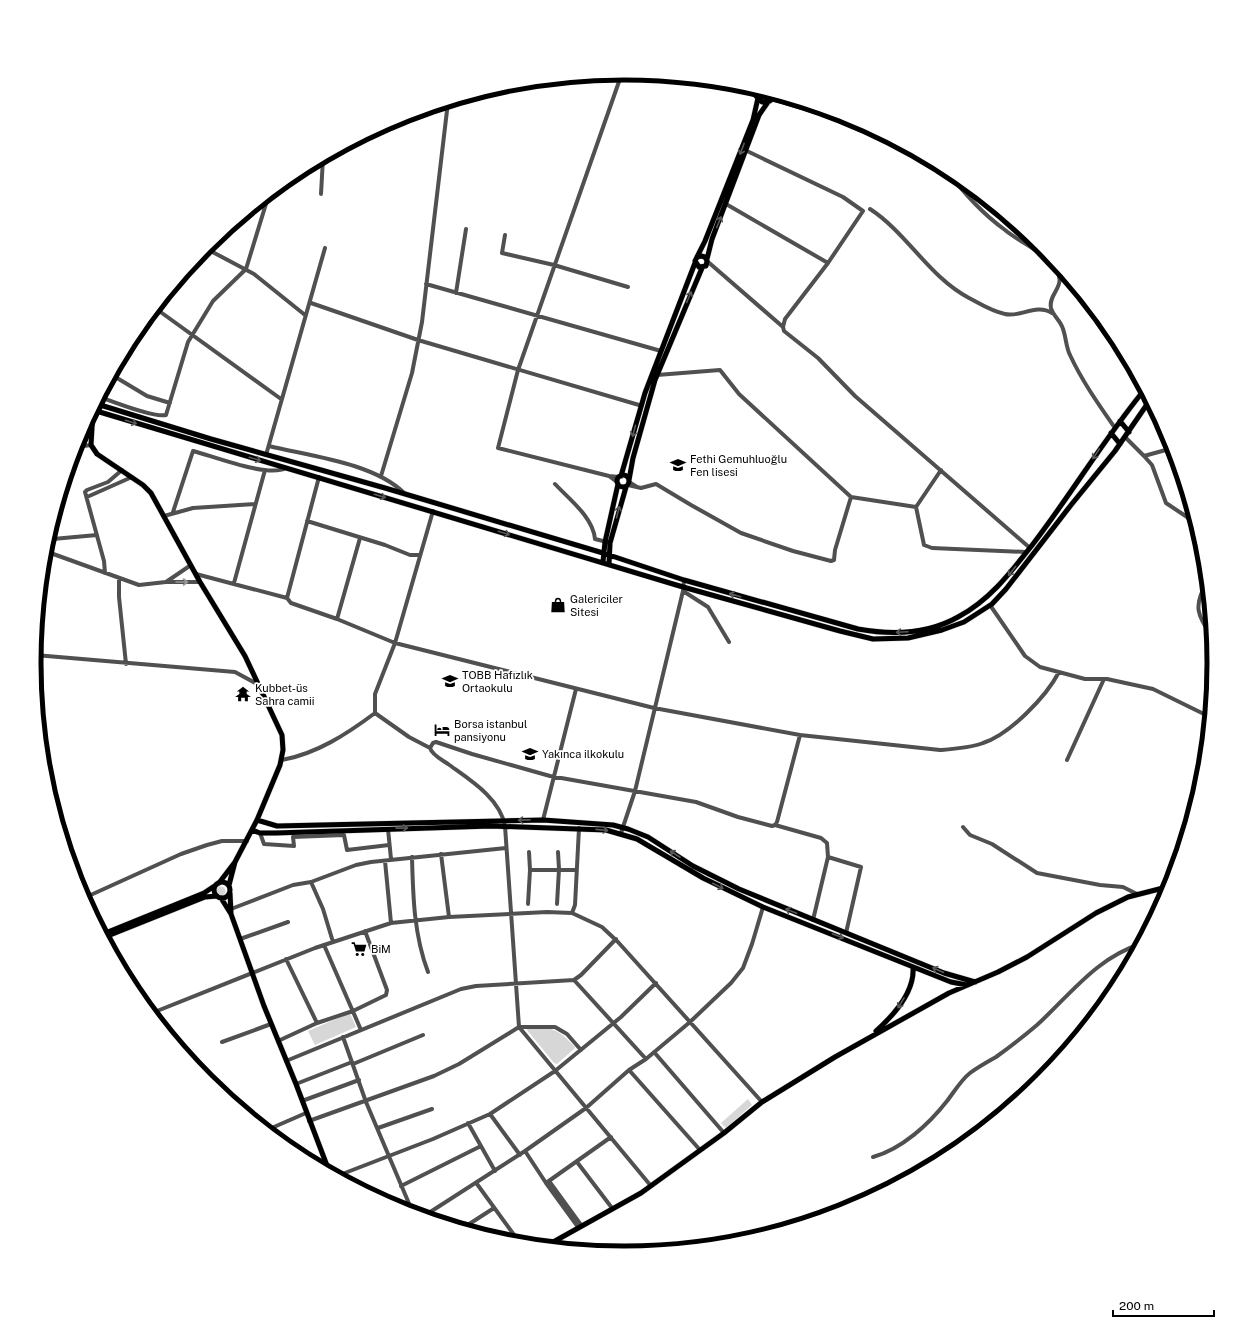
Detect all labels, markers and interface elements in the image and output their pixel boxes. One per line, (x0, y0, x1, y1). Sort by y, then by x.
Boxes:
one-way arrow (737, 142, 745, 154)
one-way arrow (716, 216, 723, 228)
one-way arrow (686, 291, 693, 303)
one-way arrow (124, 419, 137, 426)
one-way arrow (630, 424, 637, 437)
one-way arrow (1092, 449, 1100, 460)
place label: Fethi Gemuhluoğlu Fen lisesi (690, 453, 787, 478)
one-way arrow (248, 456, 261, 463)
school or university icon: Fethi Gemuhluoğlu Fen lisesi (669, 456, 687, 474)
one-way arrow (373, 493, 386, 500)
one-way arrow (615, 506, 623, 519)
one-way arrow (498, 530, 511, 537)
one-way arrow (1007, 565, 1016, 576)
one-way arrow (175, 578, 188, 586)
one-way arrow (729, 591, 742, 598)
place label: Galericiler Sitesi (570, 593, 623, 618)
shop icon: Galericiler Sitesi (549, 596, 567, 614)
one-way arrow (896, 628, 909, 635)
place label: TOBB Hafızlık Ortaokulu (462, 669, 533, 694)
school or university icon: TOBB Hafızlık Ortaokulu (441, 672, 459, 690)
place label: Kubbet-üs Sahra camii (255, 682, 315, 707)
temple icon: Kubbet-üs Sahra camii (234, 685, 252, 703)
place label: Borsa istanbul pansiyonu (454, 718, 527, 743)
hotel icon: Borsa istanbul pansiyonu (433, 721, 451, 739)
school or university icon: Yakınca ilkokulu (521, 745, 539, 763)
place label: Yakınca ilkokulu (542, 748, 624, 760)
one-way arrow (518, 816, 531, 824)
one-way arrow (395, 824, 408, 832)
one-way arrow (595, 826, 608, 834)
one-way arrow (670, 850, 681, 858)
one-way arrow (712, 883, 724, 890)
one-way arrow (786, 907, 798, 914)
one-way arrow (832, 933, 844, 941)
supermarket icon: BiM (350, 940, 368, 958)
place label: BiM (371, 943, 391, 955)
one-way arrow (932, 966, 944, 973)
one-way arrow (897, 997, 905, 1009)
scale bar (1113, 1292, 1214, 1318)
text: 200 m (1119, 1299, 1154, 1313)

